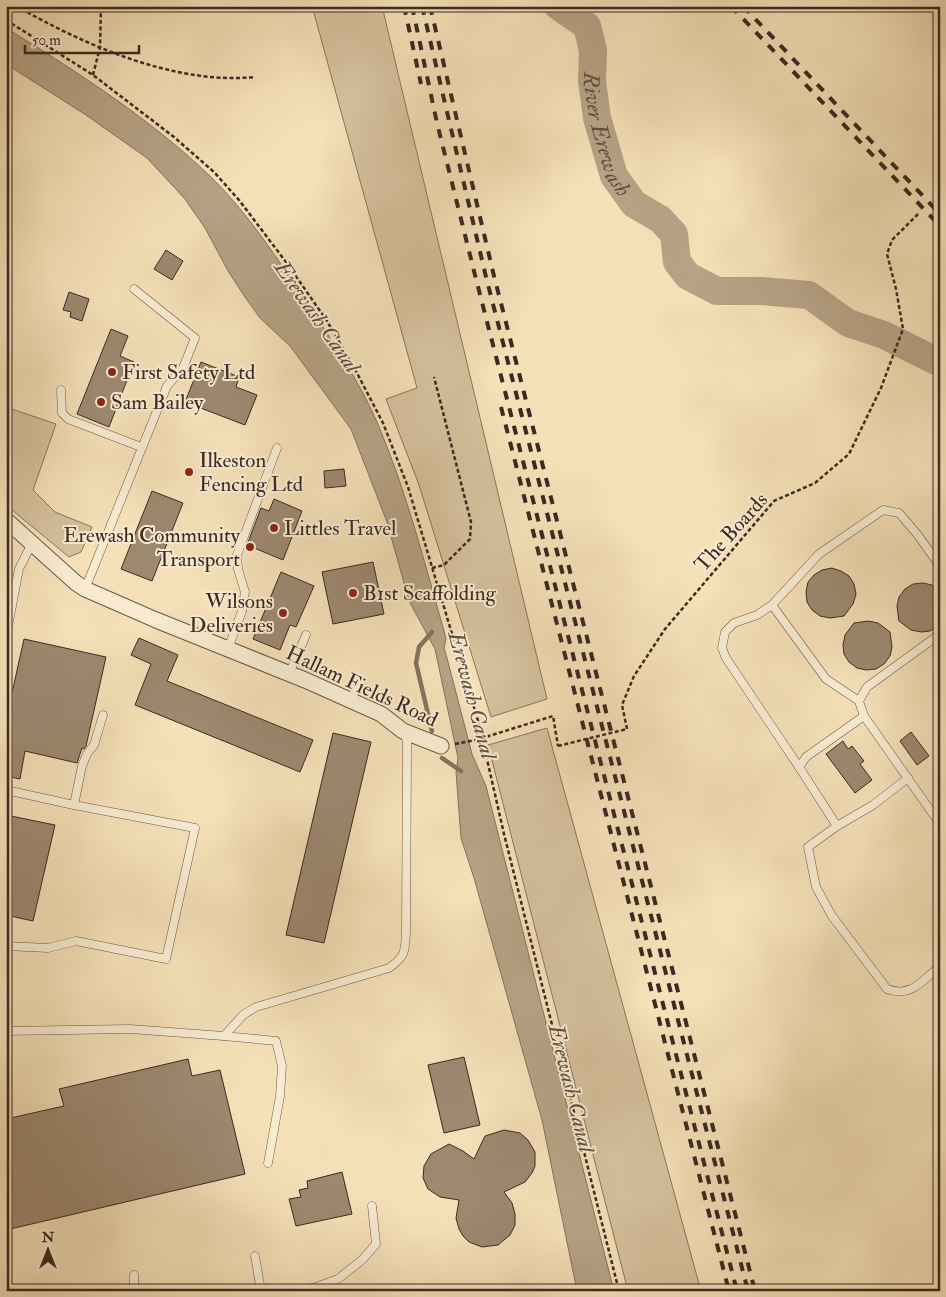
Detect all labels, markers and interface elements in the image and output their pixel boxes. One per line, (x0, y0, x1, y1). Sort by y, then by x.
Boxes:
scale bar (25, 22, 139, 54)
text: 50 m (32, 31, 61, 50)
water label: River Erewash (577, 70, 637, 202)
water label: Erewash Canal (267, 253, 367, 380)
place label: First Safety Ltd (122, 359, 256, 386)
marker: First Safety Ltd (106, 366, 118, 378)
place label: Sam Bailey (111, 389, 204, 416)
marker: Sam Bailey (95, 396, 107, 408)
place label: Ilkeston Fencing Ltd (199, 447, 304, 498)
marker: Ilkeston Fencing Ltd (183, 466, 195, 478)
street label: The Boards (689, 487, 774, 578)
place label: Littles Travel (284, 515, 397, 542)
place label: Erewash Community Transport (63, 522, 241, 573)
marker: Littles Travel (268, 522, 280, 534)
marker: Erewash Community Transport (244, 541, 256, 553)
place label: B1st Scaffolding (363, 580, 497, 607)
marker: B1st Scaffolding (347, 587, 359, 599)
place label: Wilsons Deliveries (189, 588, 273, 639)
marker: Wilsons Deliveries (277, 607, 289, 619)
water label: Erewash Canal (441, 626, 503, 764)
street label: Hallam Fields Road (282, 639, 443, 734)
water label: Erewash Canal (541, 1019, 601, 1157)
north arrow (22, 1224, 72, 1274)
text: N (41, 1229, 55, 1246)

